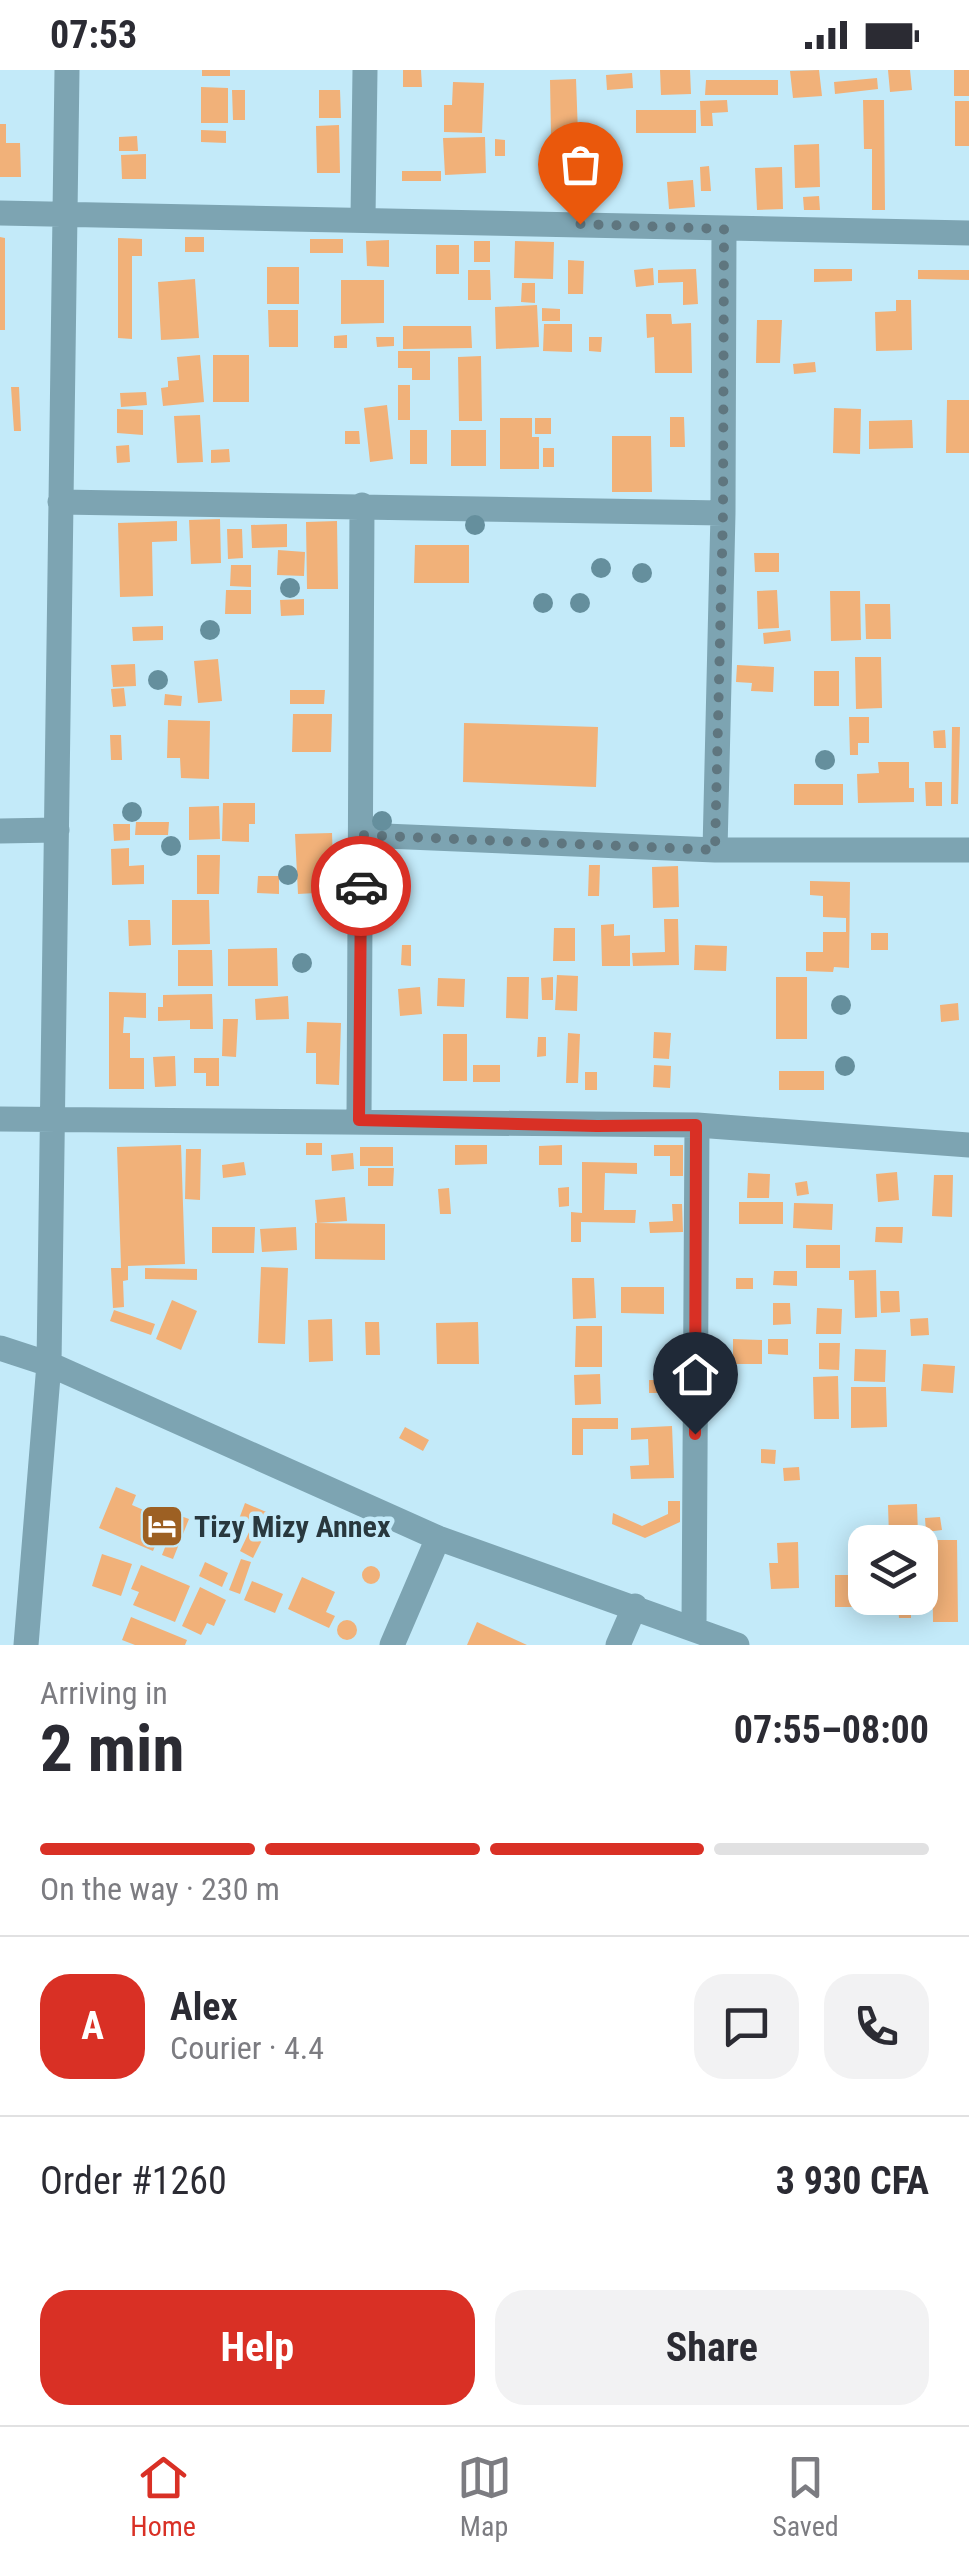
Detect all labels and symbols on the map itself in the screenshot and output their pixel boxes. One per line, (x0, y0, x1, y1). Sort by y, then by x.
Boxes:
pin (538, 122, 623, 225)
courier (311, 836, 411, 936)
pin (653, 1332, 738, 1435)
hotel icon: Tizy Mizy Annex (139, 1503, 185, 1549)
place label: Tizy Mizy Annex (194, 1509, 391, 1544)

